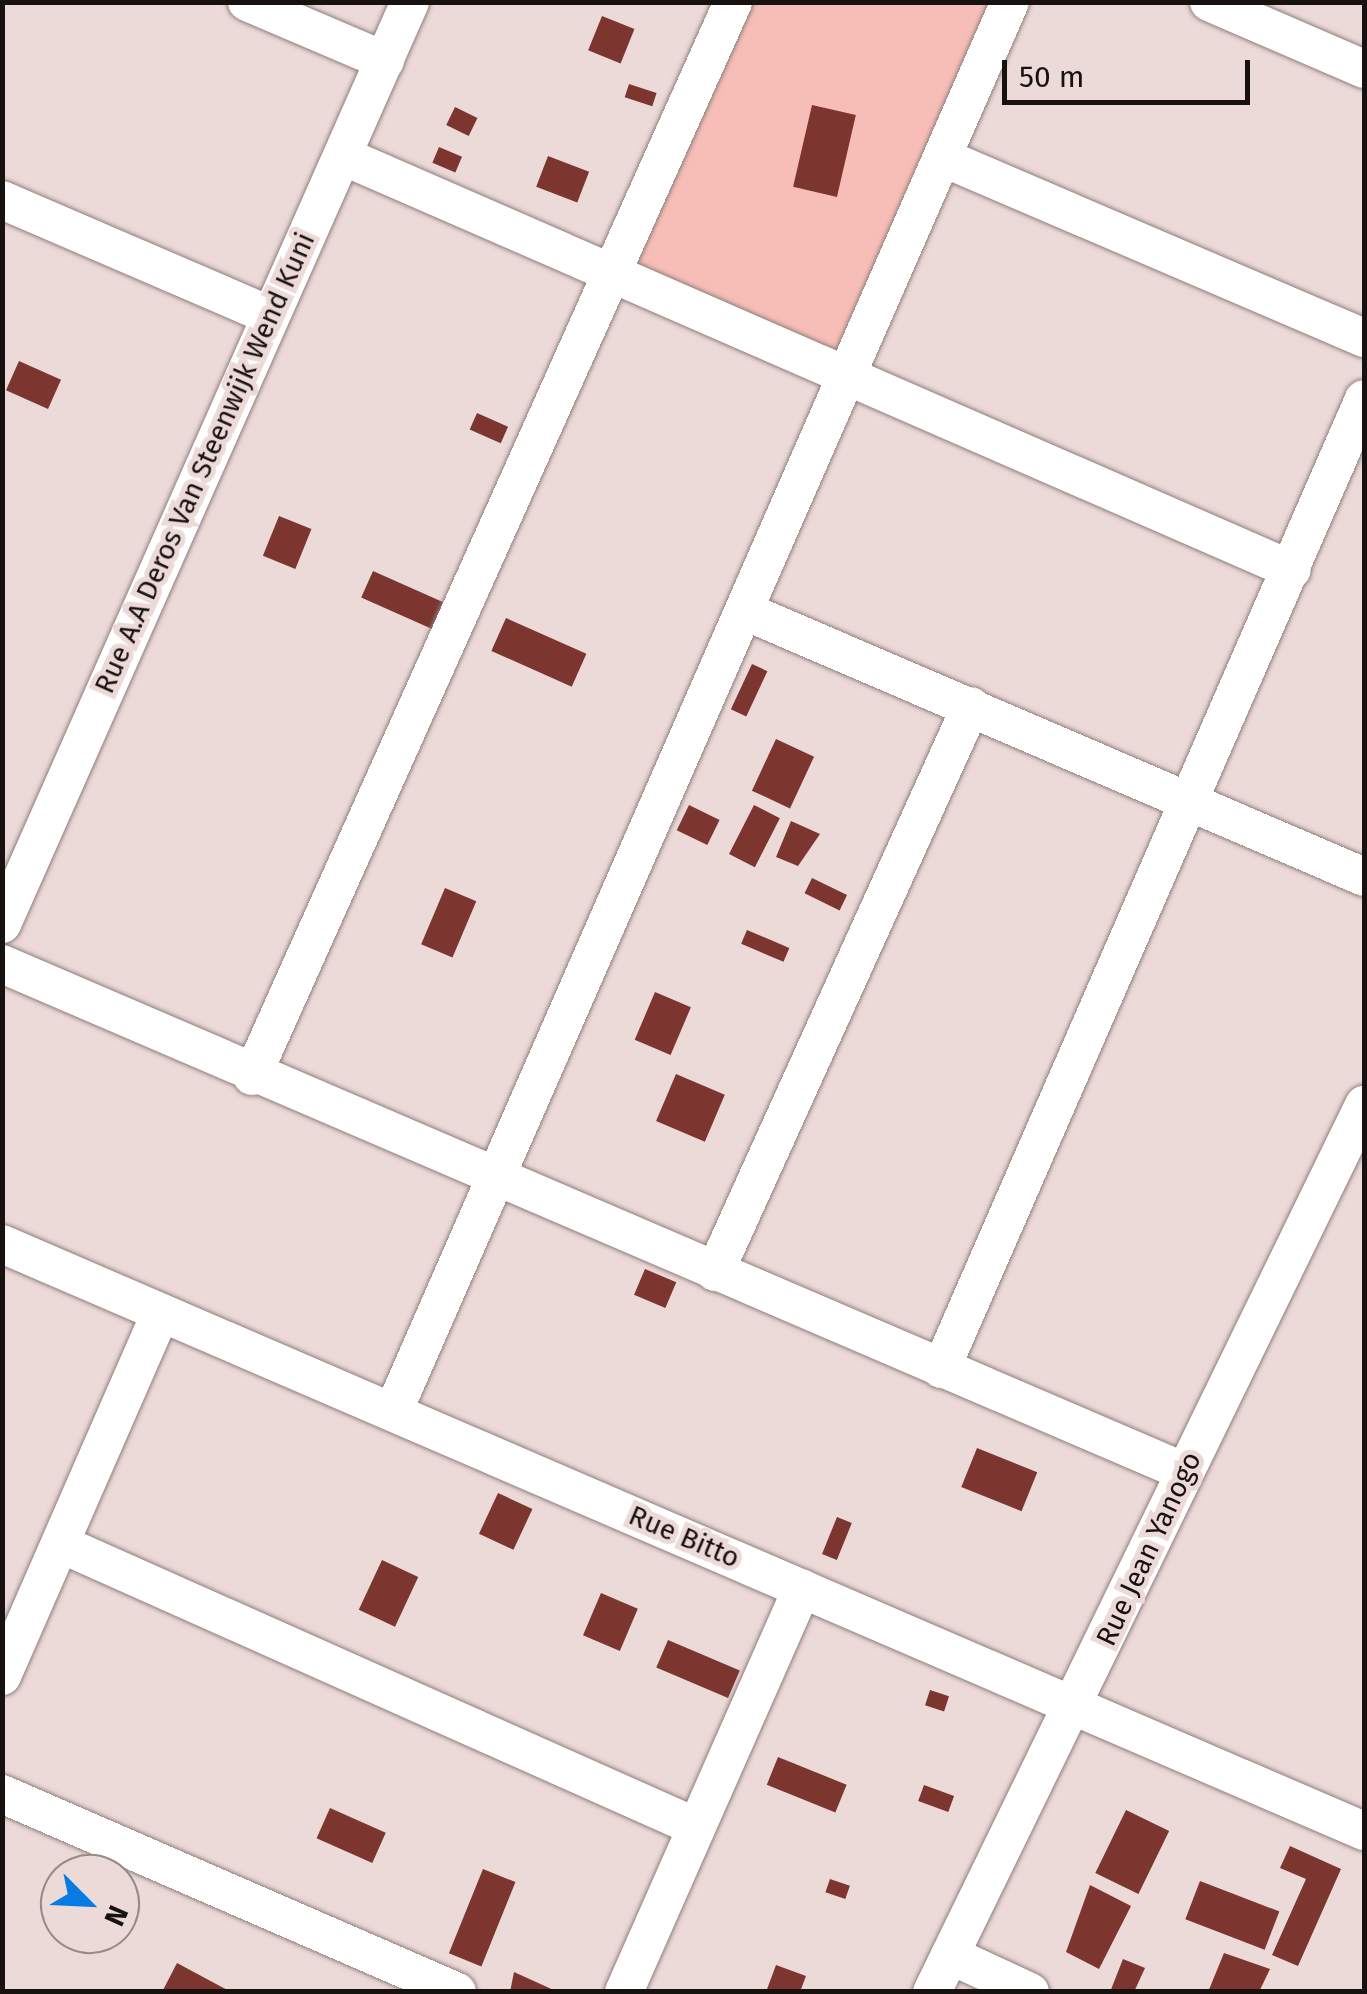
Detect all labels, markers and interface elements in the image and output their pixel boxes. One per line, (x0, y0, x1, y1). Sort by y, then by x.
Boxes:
scale bar (1007, 40, 1254, 102)
text: 50 m (1019, 59, 1084, 95)
street label: Rue A.A Deros Van Steenwijk Wend Kuni (88, 227, 322, 699)
street label: Rue Jean Yanogo (1089, 1447, 1209, 1651)
street label: Rue Bitto (624, 1499, 744, 1575)
north arrow (40, 1854, 140, 1954)
text: N (97, 1900, 135, 1931)

